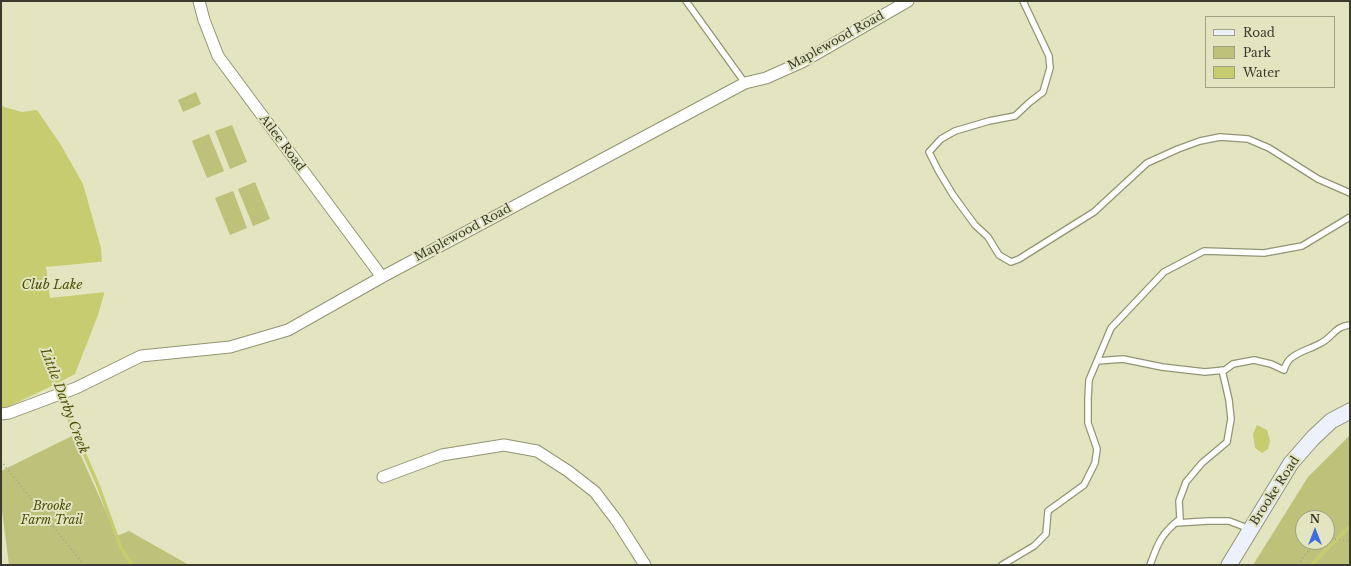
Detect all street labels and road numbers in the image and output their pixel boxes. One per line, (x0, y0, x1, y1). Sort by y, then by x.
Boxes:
street label: Maplewood Road (785, 9, 887, 73)
street label: Atlee Road (256, 112, 308, 174)
street label: Maplewood Road (412, 201, 514, 265)
street label: Brooke Road (1247, 454, 1303, 528)

